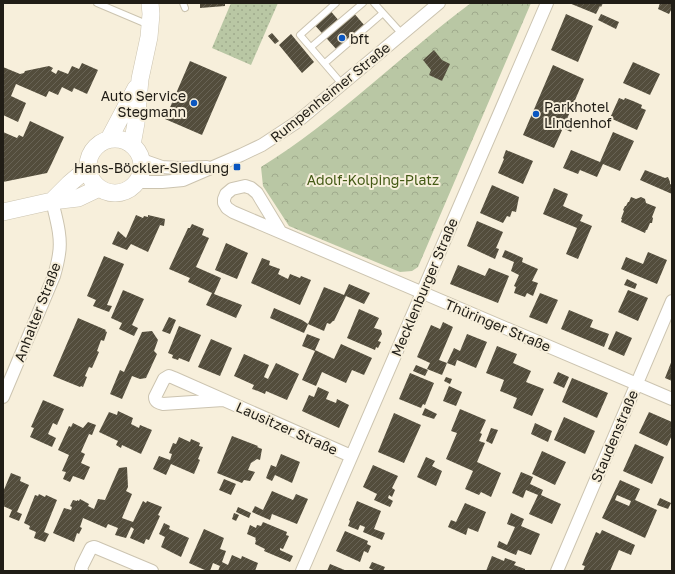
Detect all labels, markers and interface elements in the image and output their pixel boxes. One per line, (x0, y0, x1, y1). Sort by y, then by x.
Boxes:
place label: bft (350, 30, 369, 47)
marker: bft (337, 33, 347, 43)
street label: Rumpenheimer Straße (267, 38, 393, 146)
place label: Auto Service Stegmann (101, 87, 186, 120)
marker: Auto Service Stegmann (189, 98, 199, 108)
place label: Parkhotel Lindenhof (544, 98, 612, 131)
marker: Parkhotel Lindenhof (531, 109, 541, 119)
place label: Hans-Böckler-Siedlung (74, 159, 229, 176)
marker: Hans-Böckler-Siedlung (232, 162, 242, 172)
park label: Adolf-Kolping-Platz (307, 171, 439, 188)
street label: Mecklenburger Straße (387, 215, 461, 359)
street label: Anhalter Straße (10, 260, 64, 364)
street label: Thüringer Straße (443, 295, 553, 355)
street label: Staudenstraße (587, 387, 641, 485)
street label: Lausitzer Straße (234, 398, 340, 458)

